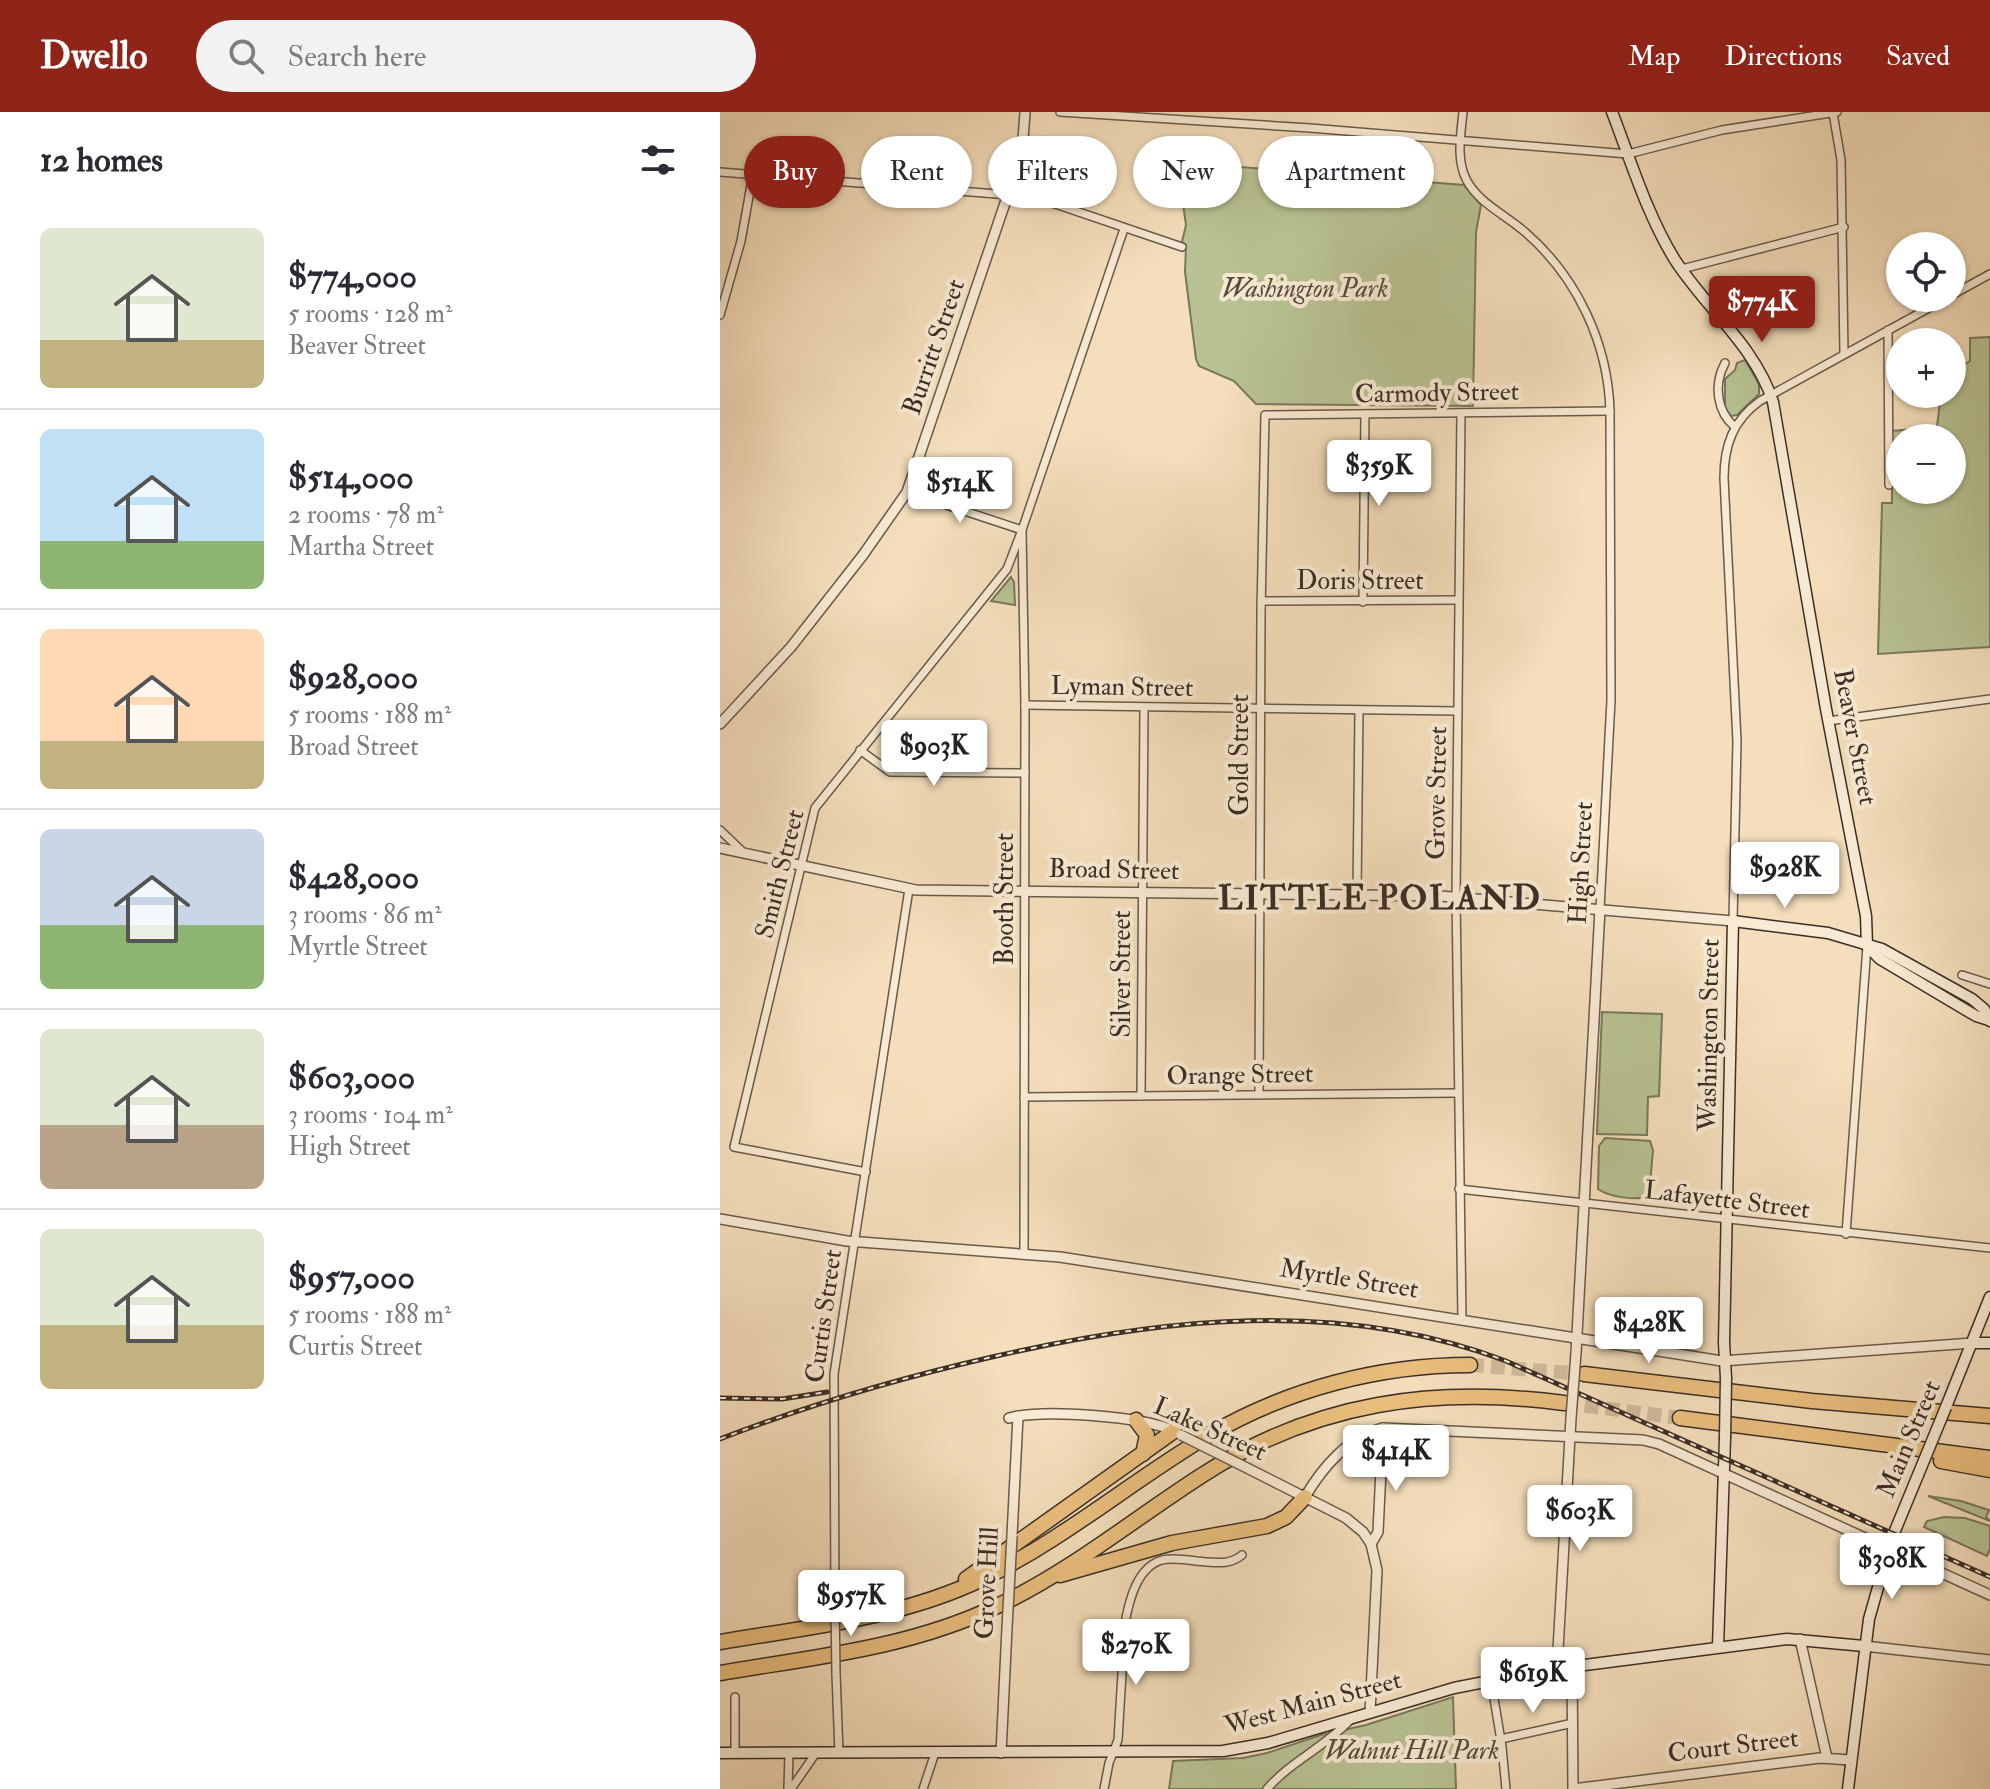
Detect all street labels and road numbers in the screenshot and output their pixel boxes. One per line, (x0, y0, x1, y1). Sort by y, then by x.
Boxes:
street label: Burritt Street (896, 275, 972, 419)
street label: Carmody Street (1355, 376, 1519, 410)
street label: Doris Street (1296, 565, 1424, 597)
street label: Beaver Street (1826, 666, 1884, 808)
street label: Lyman Street (1050, 670, 1194, 704)
street label: Gold Street (1224, 694, 1256, 816)
street label: Grove Street (1420, 726, 1454, 860)
street label: High Street (1562, 801, 1600, 925)
street label: Smith Street (749, 806, 811, 942)
street label: Booth Street (989, 833, 1021, 965)
street label: Broad Street (1048, 853, 1180, 887)
street label: Silver Street (1106, 910, 1138, 1038)
street label: Washington Street (1691, 938, 1727, 1133)
street label: Orange Street (1166, 1058, 1314, 1092)
street label: Lafayette Street (1642, 1174, 1812, 1226)
street label: Curtis Street (799, 1247, 849, 1385)
street label: Myrtle Street (1277, 1252, 1421, 1306)
street label: Main Street (1870, 1376, 1948, 1502)
street label: Lake Street (1148, 1390, 1272, 1468)
street label: Grove Hill (968, 1526, 1006, 1640)
street label: West Main Street (1220, 1664, 1405, 1742)
street label: Court Street (1666, 1722, 1800, 1770)

